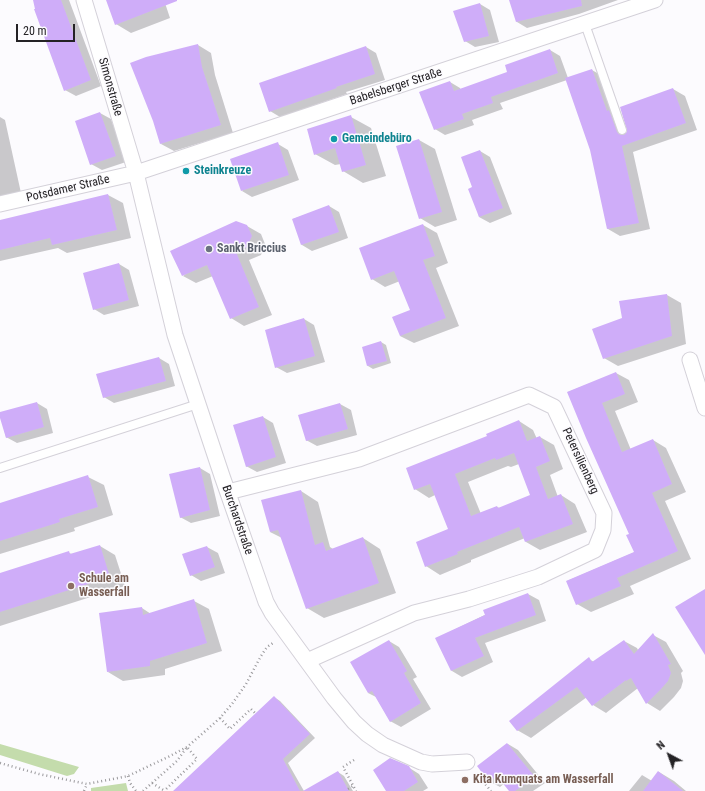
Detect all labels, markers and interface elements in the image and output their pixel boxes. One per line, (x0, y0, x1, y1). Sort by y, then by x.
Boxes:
scale bar (18, 16, 77, 42)
text: 20 m (23, 24, 47, 38)
street label: Simonstraße (95, 56, 125, 118)
street label: Babelsberger Straße (348, 65, 444, 109)
place label: Gemeindebüro (342, 132, 412, 146)
marker: Gemeindebüro (329, 134, 339, 144)
place label: Steinkreuze (194, 164, 251, 178)
marker: Steinkreuze (181, 166, 191, 176)
street label: Potsdamer Straße (25, 172, 111, 206)
place label: Sankt Briccius (217, 242, 286, 256)
marker: Sankt Briccius (204, 244, 214, 254)
street label: Petersilienberg (558, 426, 602, 496)
street label: Burchardstraße (218, 483, 256, 557)
place label: Schule am Wasserfall (79, 572, 130, 600)
marker: Schule am Wasserfall (66, 581, 76, 591)
north arrow (649, 735, 689, 775)
text: N (654, 738, 668, 753)
place label: Kita Kumquats am Wasserfall (473, 773, 614, 787)
marker: Kita Kumquats am Wasserfall (460, 775, 470, 785)

